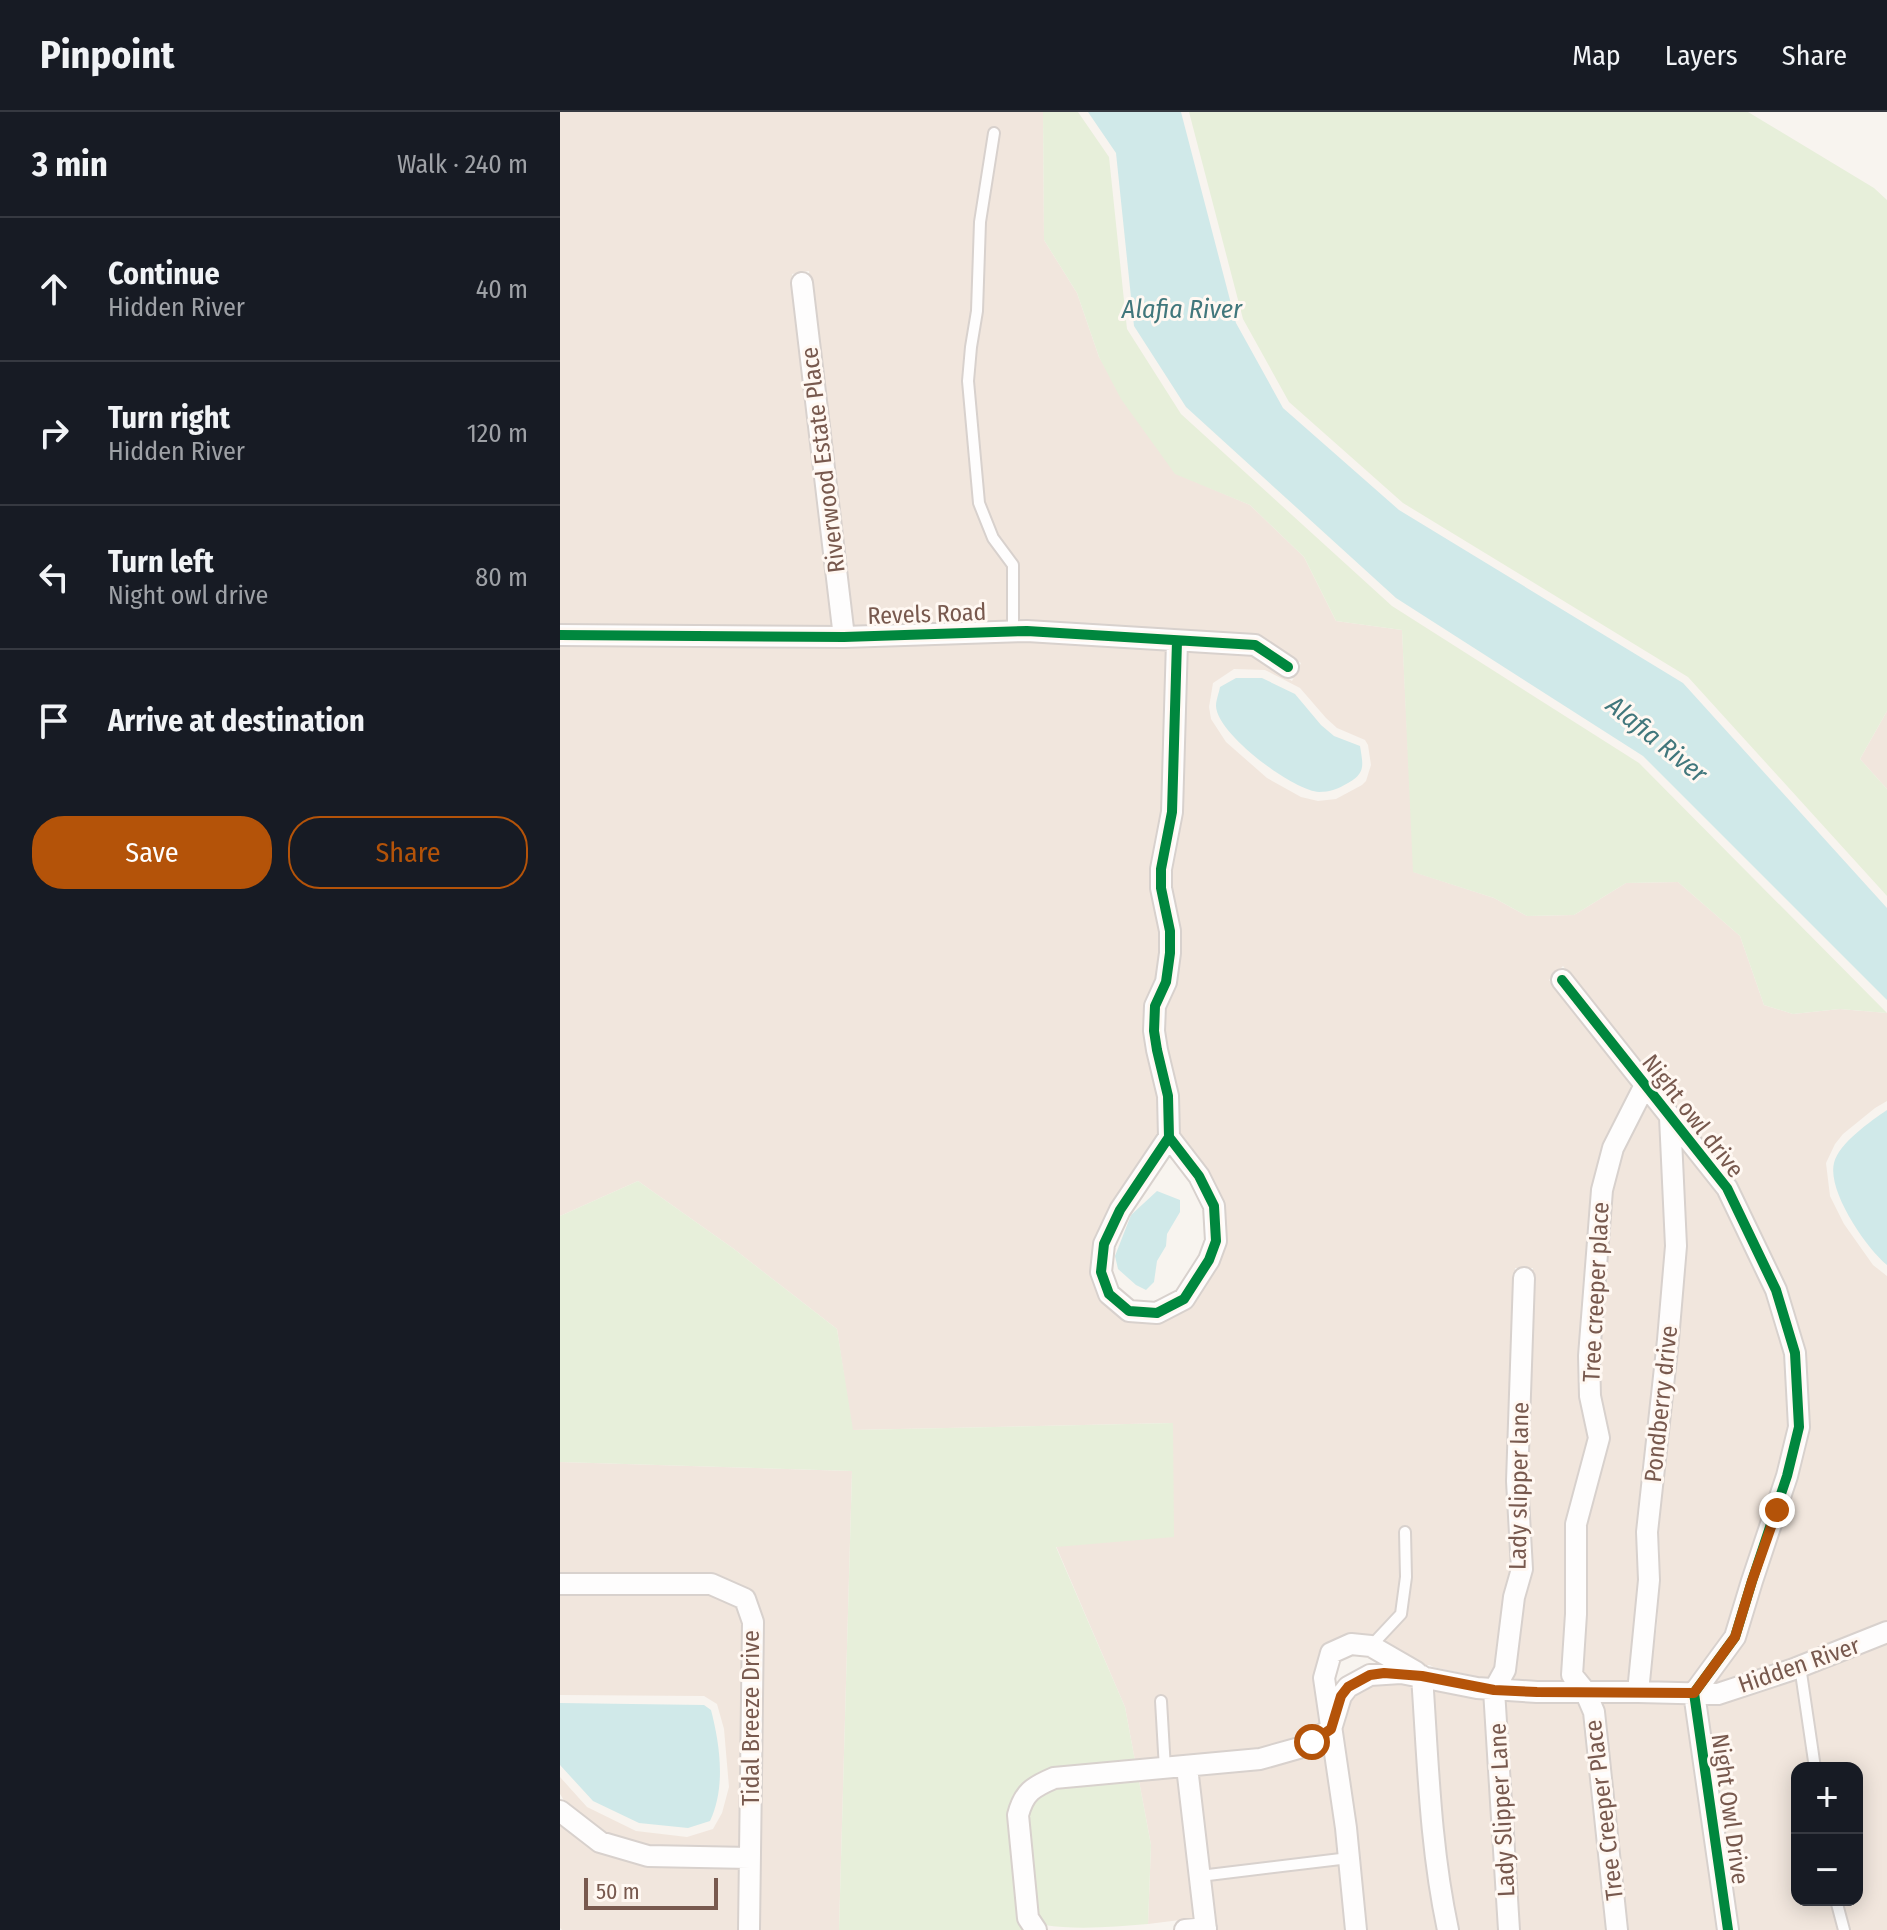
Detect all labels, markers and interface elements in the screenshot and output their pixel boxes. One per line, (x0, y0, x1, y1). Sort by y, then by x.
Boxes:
text: Pinpoint (40, 32, 174, 78)
text: Map (1572, 39, 1621, 72)
text: Layers (1665, 39, 1738, 72)
text: Share (1782, 39, 1847, 72)
text: 3 min (32, 144, 108, 185)
text: Walk · 240 m (397, 149, 528, 180)
text: Continue (108, 256, 220, 292)
icon: ahead (32, 267, 76, 311)
text: 40 m (476, 274, 528, 305)
text: Hidden River (108, 292, 245, 323)
water label: Alafia River (1121, 294, 1243, 325)
street label: Riverwood Estate Place (795, 346, 851, 574)
text: Turn right (108, 400, 230, 436)
icon: right (32, 411, 76, 455)
text: 120 m (467, 418, 528, 449)
text: Hidden River (108, 436, 245, 467)
text: Turn left (108, 544, 214, 580)
icon: left (32, 555, 76, 599)
text: 80 m (475, 562, 528, 593)
text: Night owl drive (108, 580, 268, 611)
street label: Revels Road (867, 598, 987, 630)
water label: Alafia River (1599, 689, 1714, 790)
icon: arrive (32, 699, 76, 743)
text: Arrive at destination (108, 703, 365, 739)
button: Save (32, 816, 272, 889)
button: Share (288, 816, 528, 889)
street label: Night owl drive (1636, 1049, 1750, 1183)
street label: Tree creeper place (1577, 1201, 1615, 1383)
street label: Pondberry drive (1639, 1324, 1683, 1484)
street label: Lady slipper lane (1504, 1402, 1534, 1570)
route end (1759, 1492, 1795, 1528)
street label: Tidal Breeze Drive (737, 1630, 765, 1806)
street label: Hidden River (1735, 1631, 1864, 1699)
street label: Tree Creeper Place (1579, 1718, 1629, 1902)
street label: Lady Slipper Lane (1483, 1722, 1521, 1898)
route start (1294, 1724, 1330, 1760)
street label: Night Owl Drive (1706, 1732, 1754, 1886)
map controls (1791, 1762, 1863, 1906)
button: + (1791, 1762, 1863, 1834)
button: − (1791, 1834, 1863, 1906)
scale bar (584, 1874, 718, 1910)
text: 50 m (596, 1878, 640, 1905)

